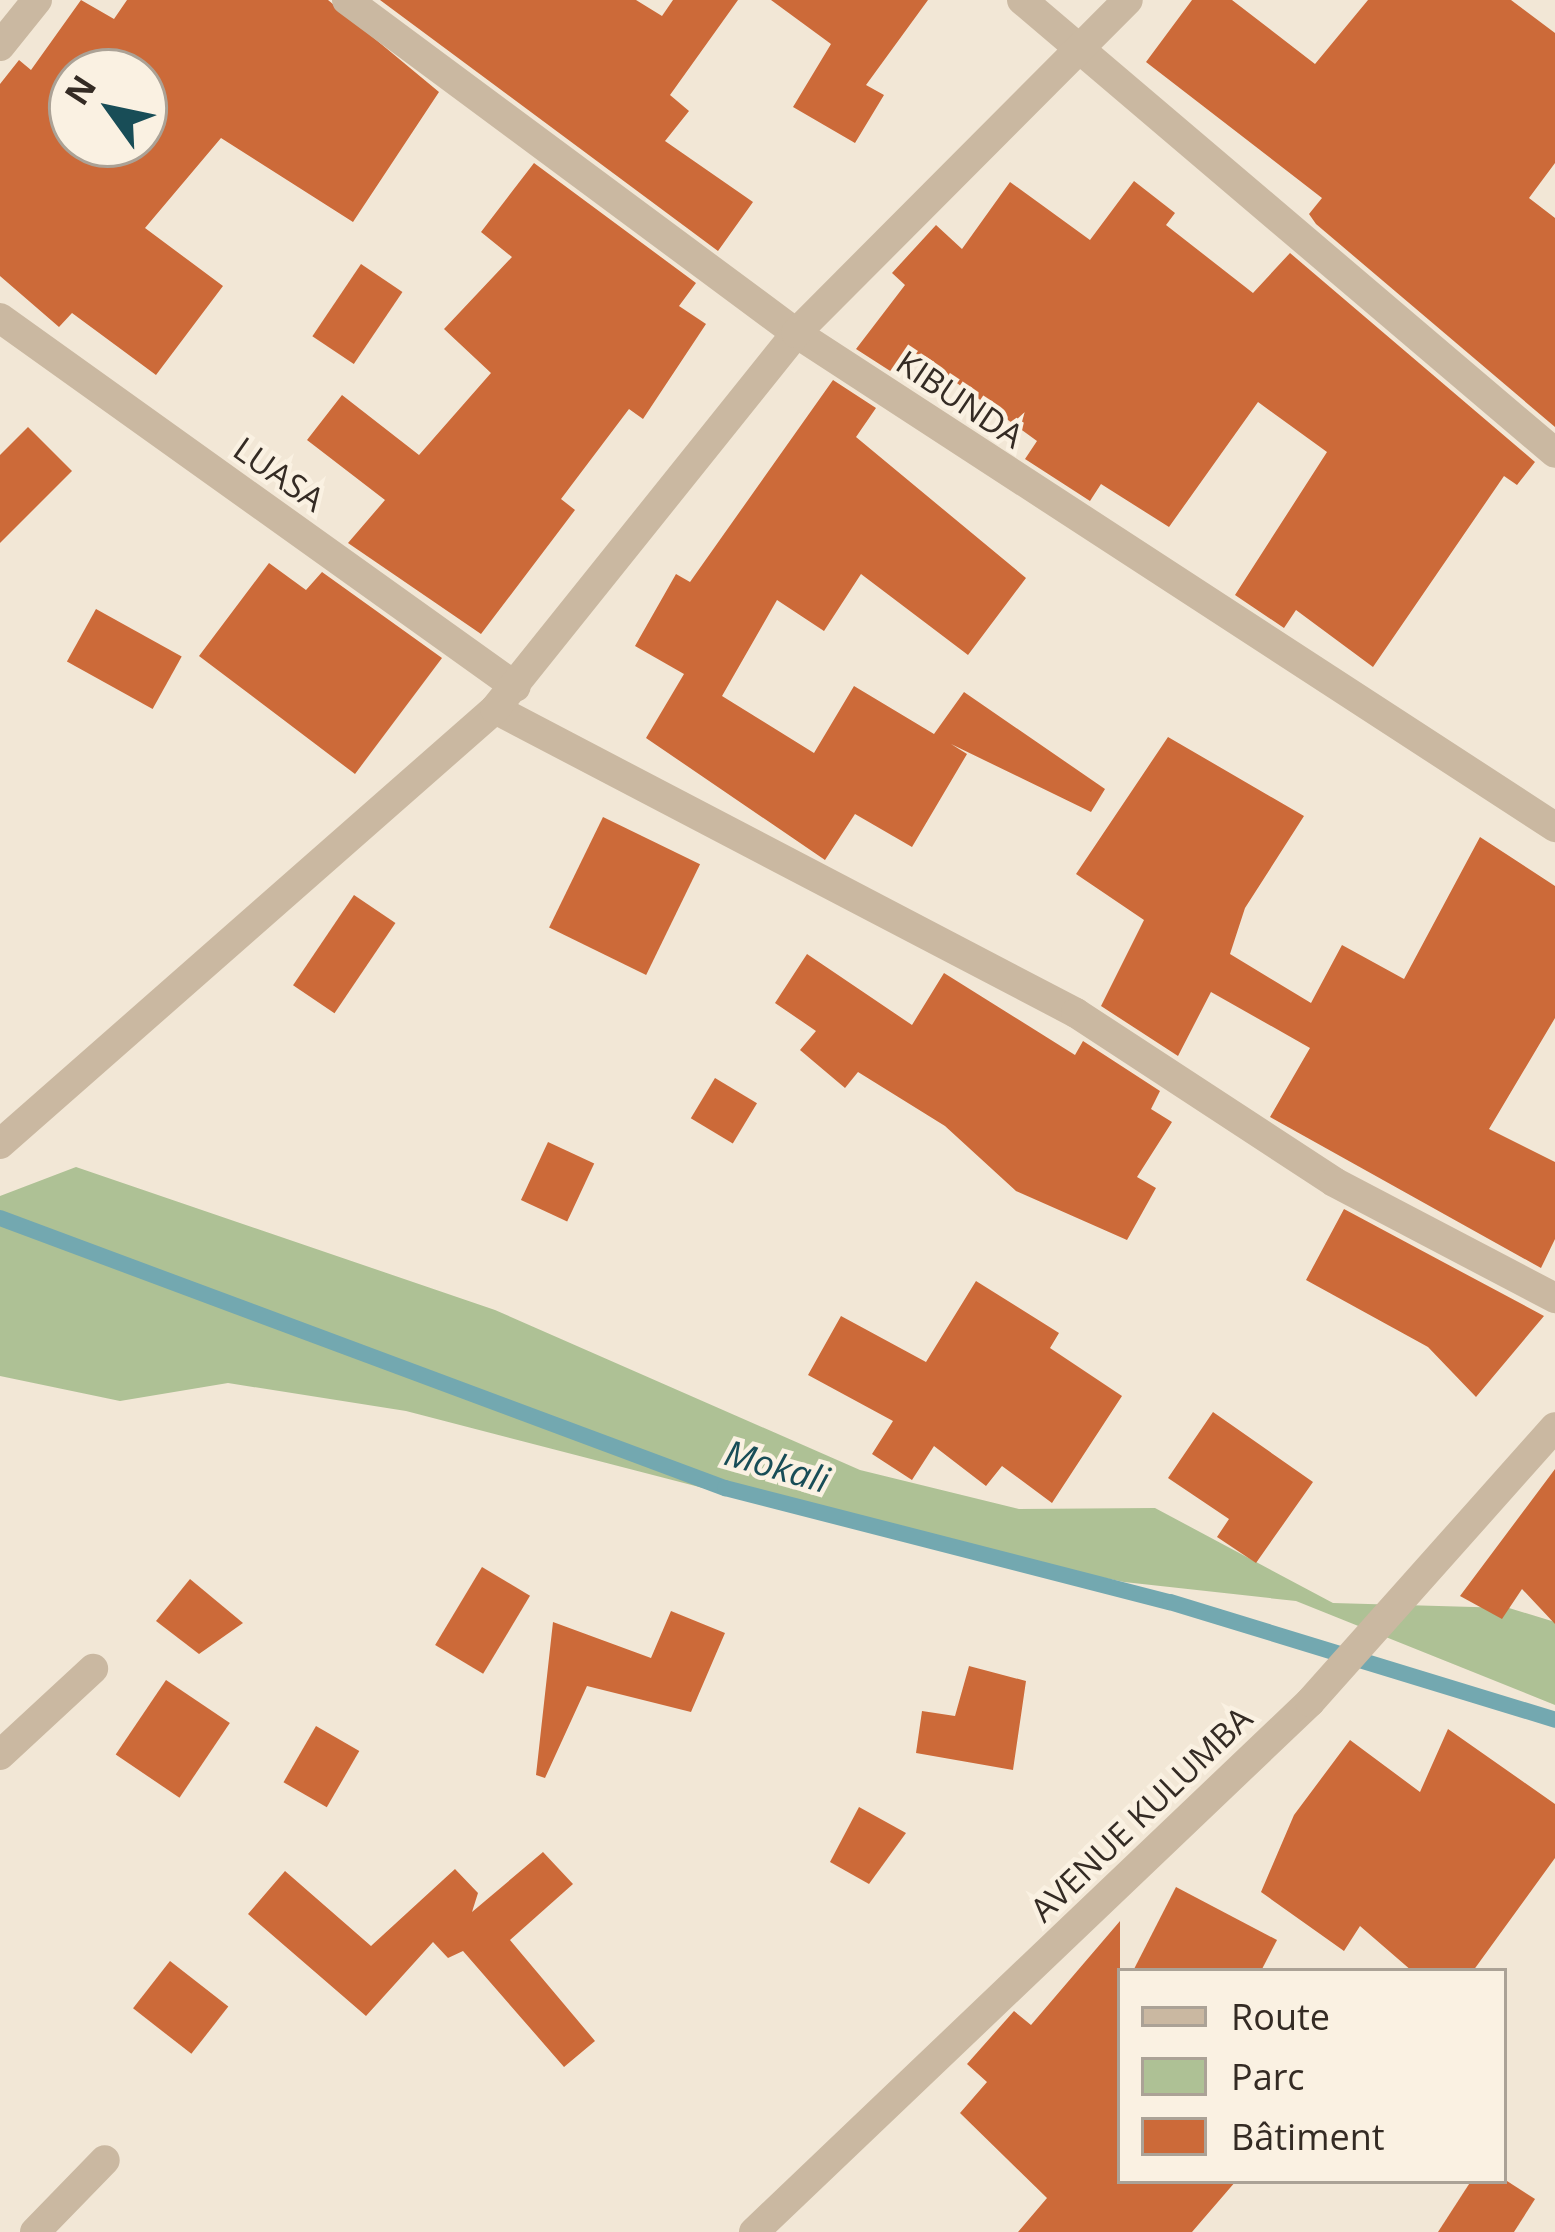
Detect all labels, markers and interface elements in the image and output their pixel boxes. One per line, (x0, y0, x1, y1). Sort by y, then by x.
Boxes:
north arrow (48, 48, 168, 168)
text: N (54, 66, 106, 113)
street label: KIBUNDA (889, 342, 1031, 456)
street label: LUASA (226, 429, 332, 519)
water label: Mokali (720, 1431, 834, 1501)
street label: AVENUE KULUMBA (1022, 1698, 1260, 1930)
legend (1117, 1968, 1507, 2184)
text: Route (1231, 1992, 1330, 2041)
text: Parc (1231, 2052, 1305, 2101)
text: Bâtiment (1231, 2112, 1385, 2161)

